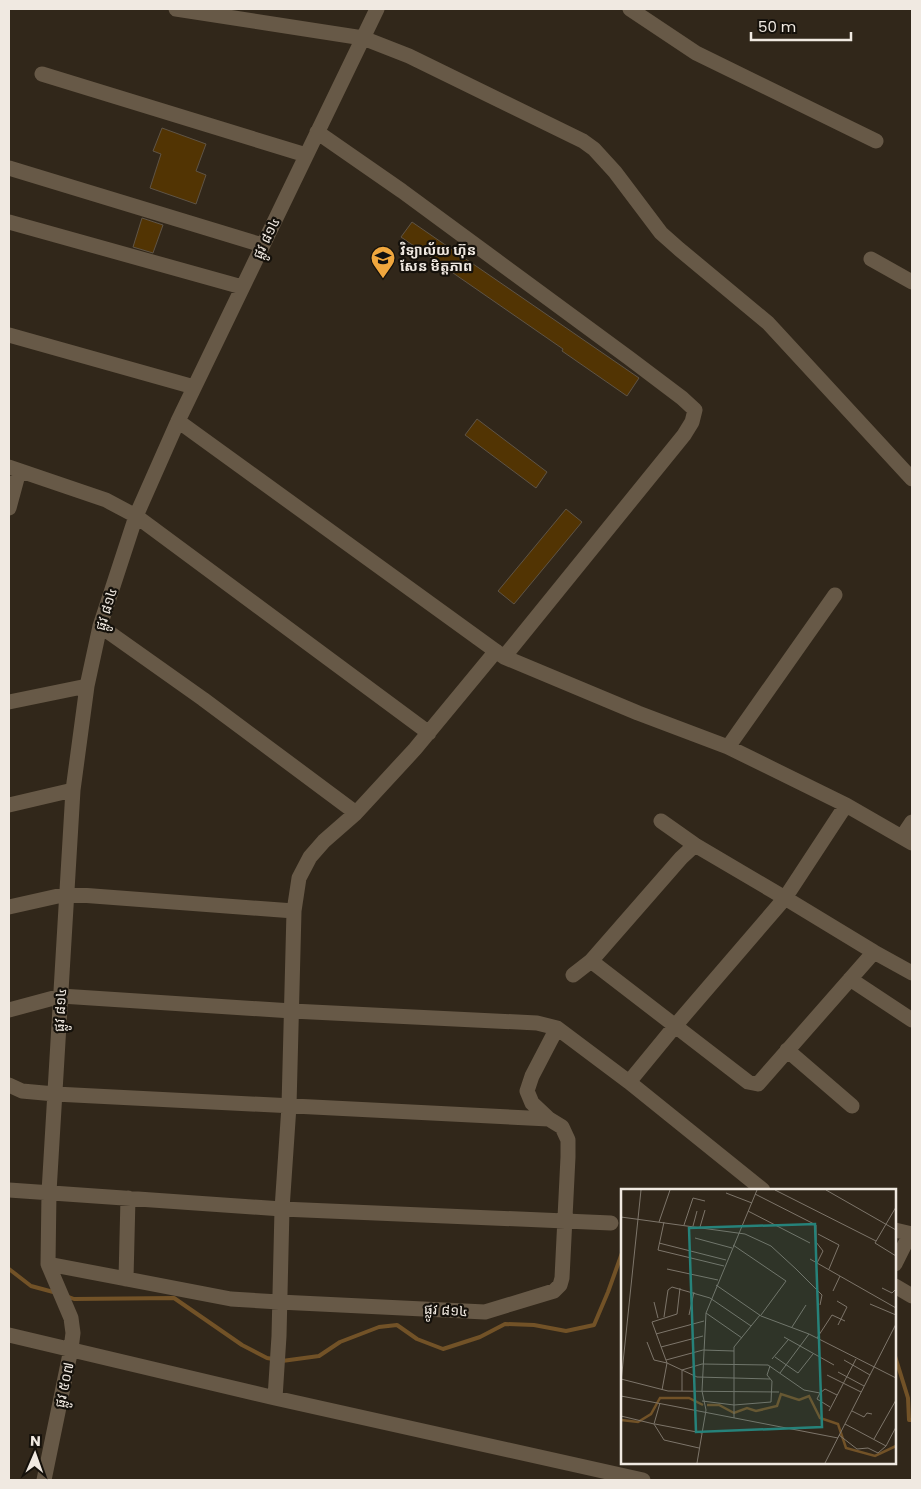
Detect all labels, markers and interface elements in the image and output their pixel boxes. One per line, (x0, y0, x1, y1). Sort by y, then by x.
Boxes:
scale bar (751, 10, 851, 42)
text: 50 m (758, 16, 796, 37)
street label: ផ្លូវ ៨១៤ (247, 214, 287, 263)
place label: វិទ្យាល័យ ហ៊ុន សែន មិត្តភាព (400, 240, 476, 276)
school or university icon: វិទ្យាល័យ ហ៊ុន សែន មិត្តភាព (370, 245, 396, 279)
street label: ផ្លូវ ៨១៤ (90, 585, 124, 634)
street label: ផ្លូវ ៨១៤ (49, 988, 73, 1033)
inset map (621, 1189, 896, 1464)
street label: ផ្លូវ ៨១៤ (423, 1299, 468, 1323)
street label: ផ្លូវ ៥០៧ (49, 1360, 81, 1410)
north arrow (10, 1429, 60, 1479)
text: N (30, 1431, 41, 1451)

